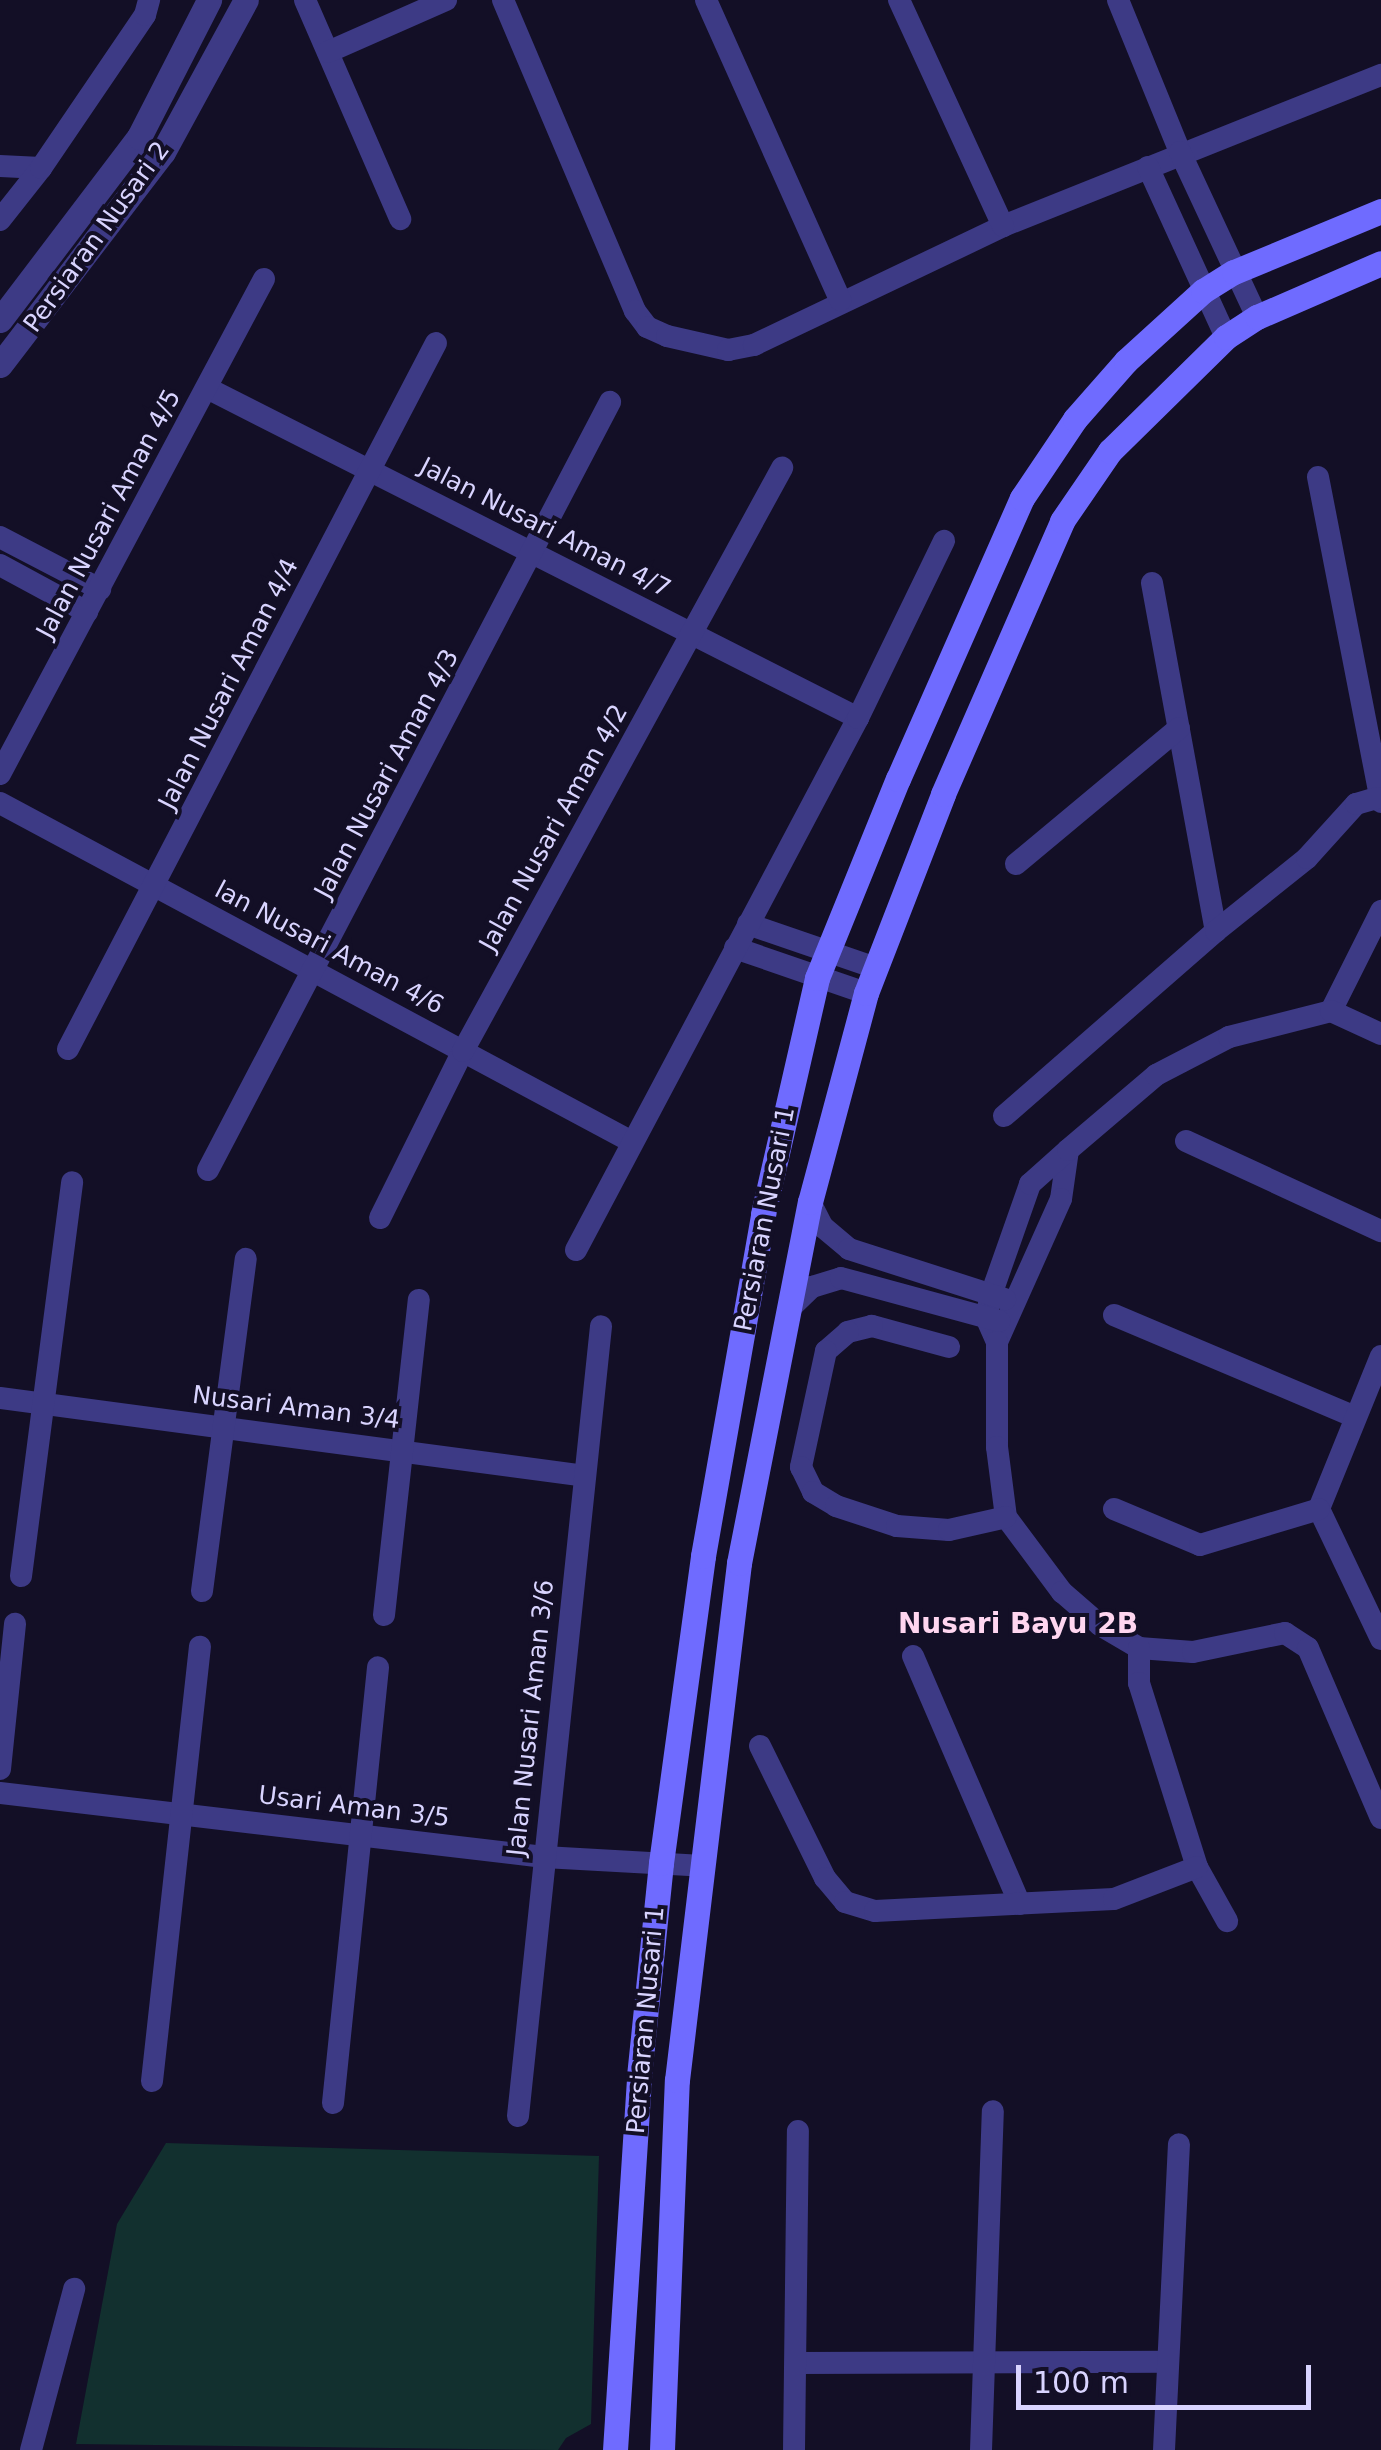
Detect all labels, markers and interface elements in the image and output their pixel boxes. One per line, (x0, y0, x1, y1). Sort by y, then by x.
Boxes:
street label: Persiaran Nusari 2 (18, 136, 176, 338)
street label: Jalan Nusari Aman 4/5 (31, 384, 187, 644)
street label: Jalan Nusari Aman 4/7 (415, 452, 675, 604)
street label: Jalan Nusari Aman 4/4 (153, 554, 305, 814)
street label: Jalan Nusari Aman 4/3 (309, 644, 465, 904)
street label: Jalan Nusari Aman 4/2 (474, 699, 634, 957)
street label: lan Nusari Aman 4/6 (209, 875, 449, 1021)
street label: Persiaran Nusari 1 (728, 1104, 802, 1334)
street label: Nusari Aman 3/4 (191, 1380, 401, 1436)
street label: Jalan Nusari Aman 3/6 (502, 1578, 560, 1858)
district label: Nusari Bayu 2B (898, 1607, 1138, 1641)
street label: Usari Aman 3/5 (257, 1780, 451, 1834)
street label: Persiaran Nusari 1 (621, 1905, 671, 2135)
scale bar (1021, 2345, 1316, 2407)
text: 100 m (1033, 2365, 1129, 2400)

